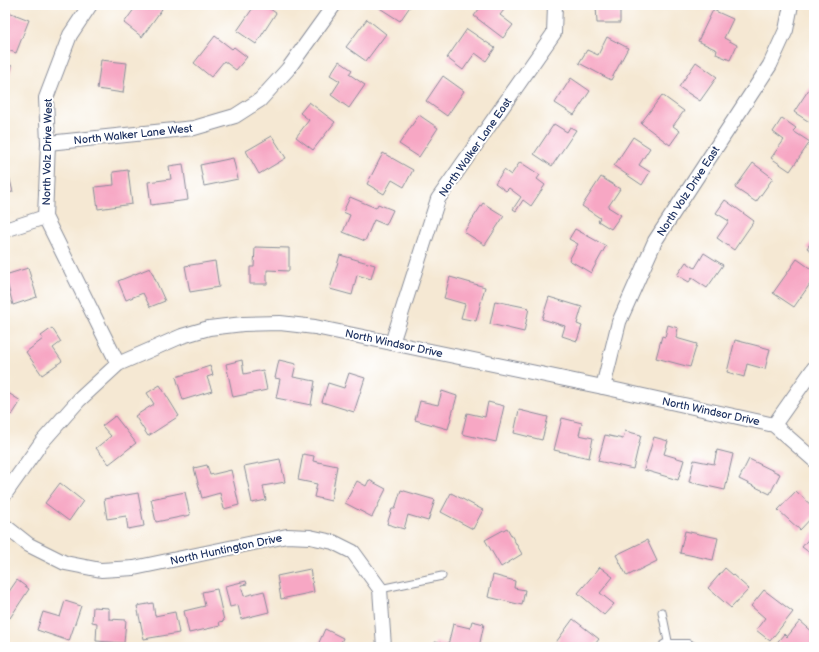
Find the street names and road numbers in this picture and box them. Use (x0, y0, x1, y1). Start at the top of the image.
street label: North Walker Lane East (436, 95, 515, 199)
street label: North Volz Drive West (40, 98, 55, 205)
street label: North Walker Lane West (73, 122, 194, 147)
street label: North Volz Drive East (654, 143, 723, 239)
street label: North Windsor Drive (344, 327, 444, 360)
street label: North Windsor Drive (661, 395, 761, 428)
street label: North Huntington Drive (169, 531, 284, 568)

